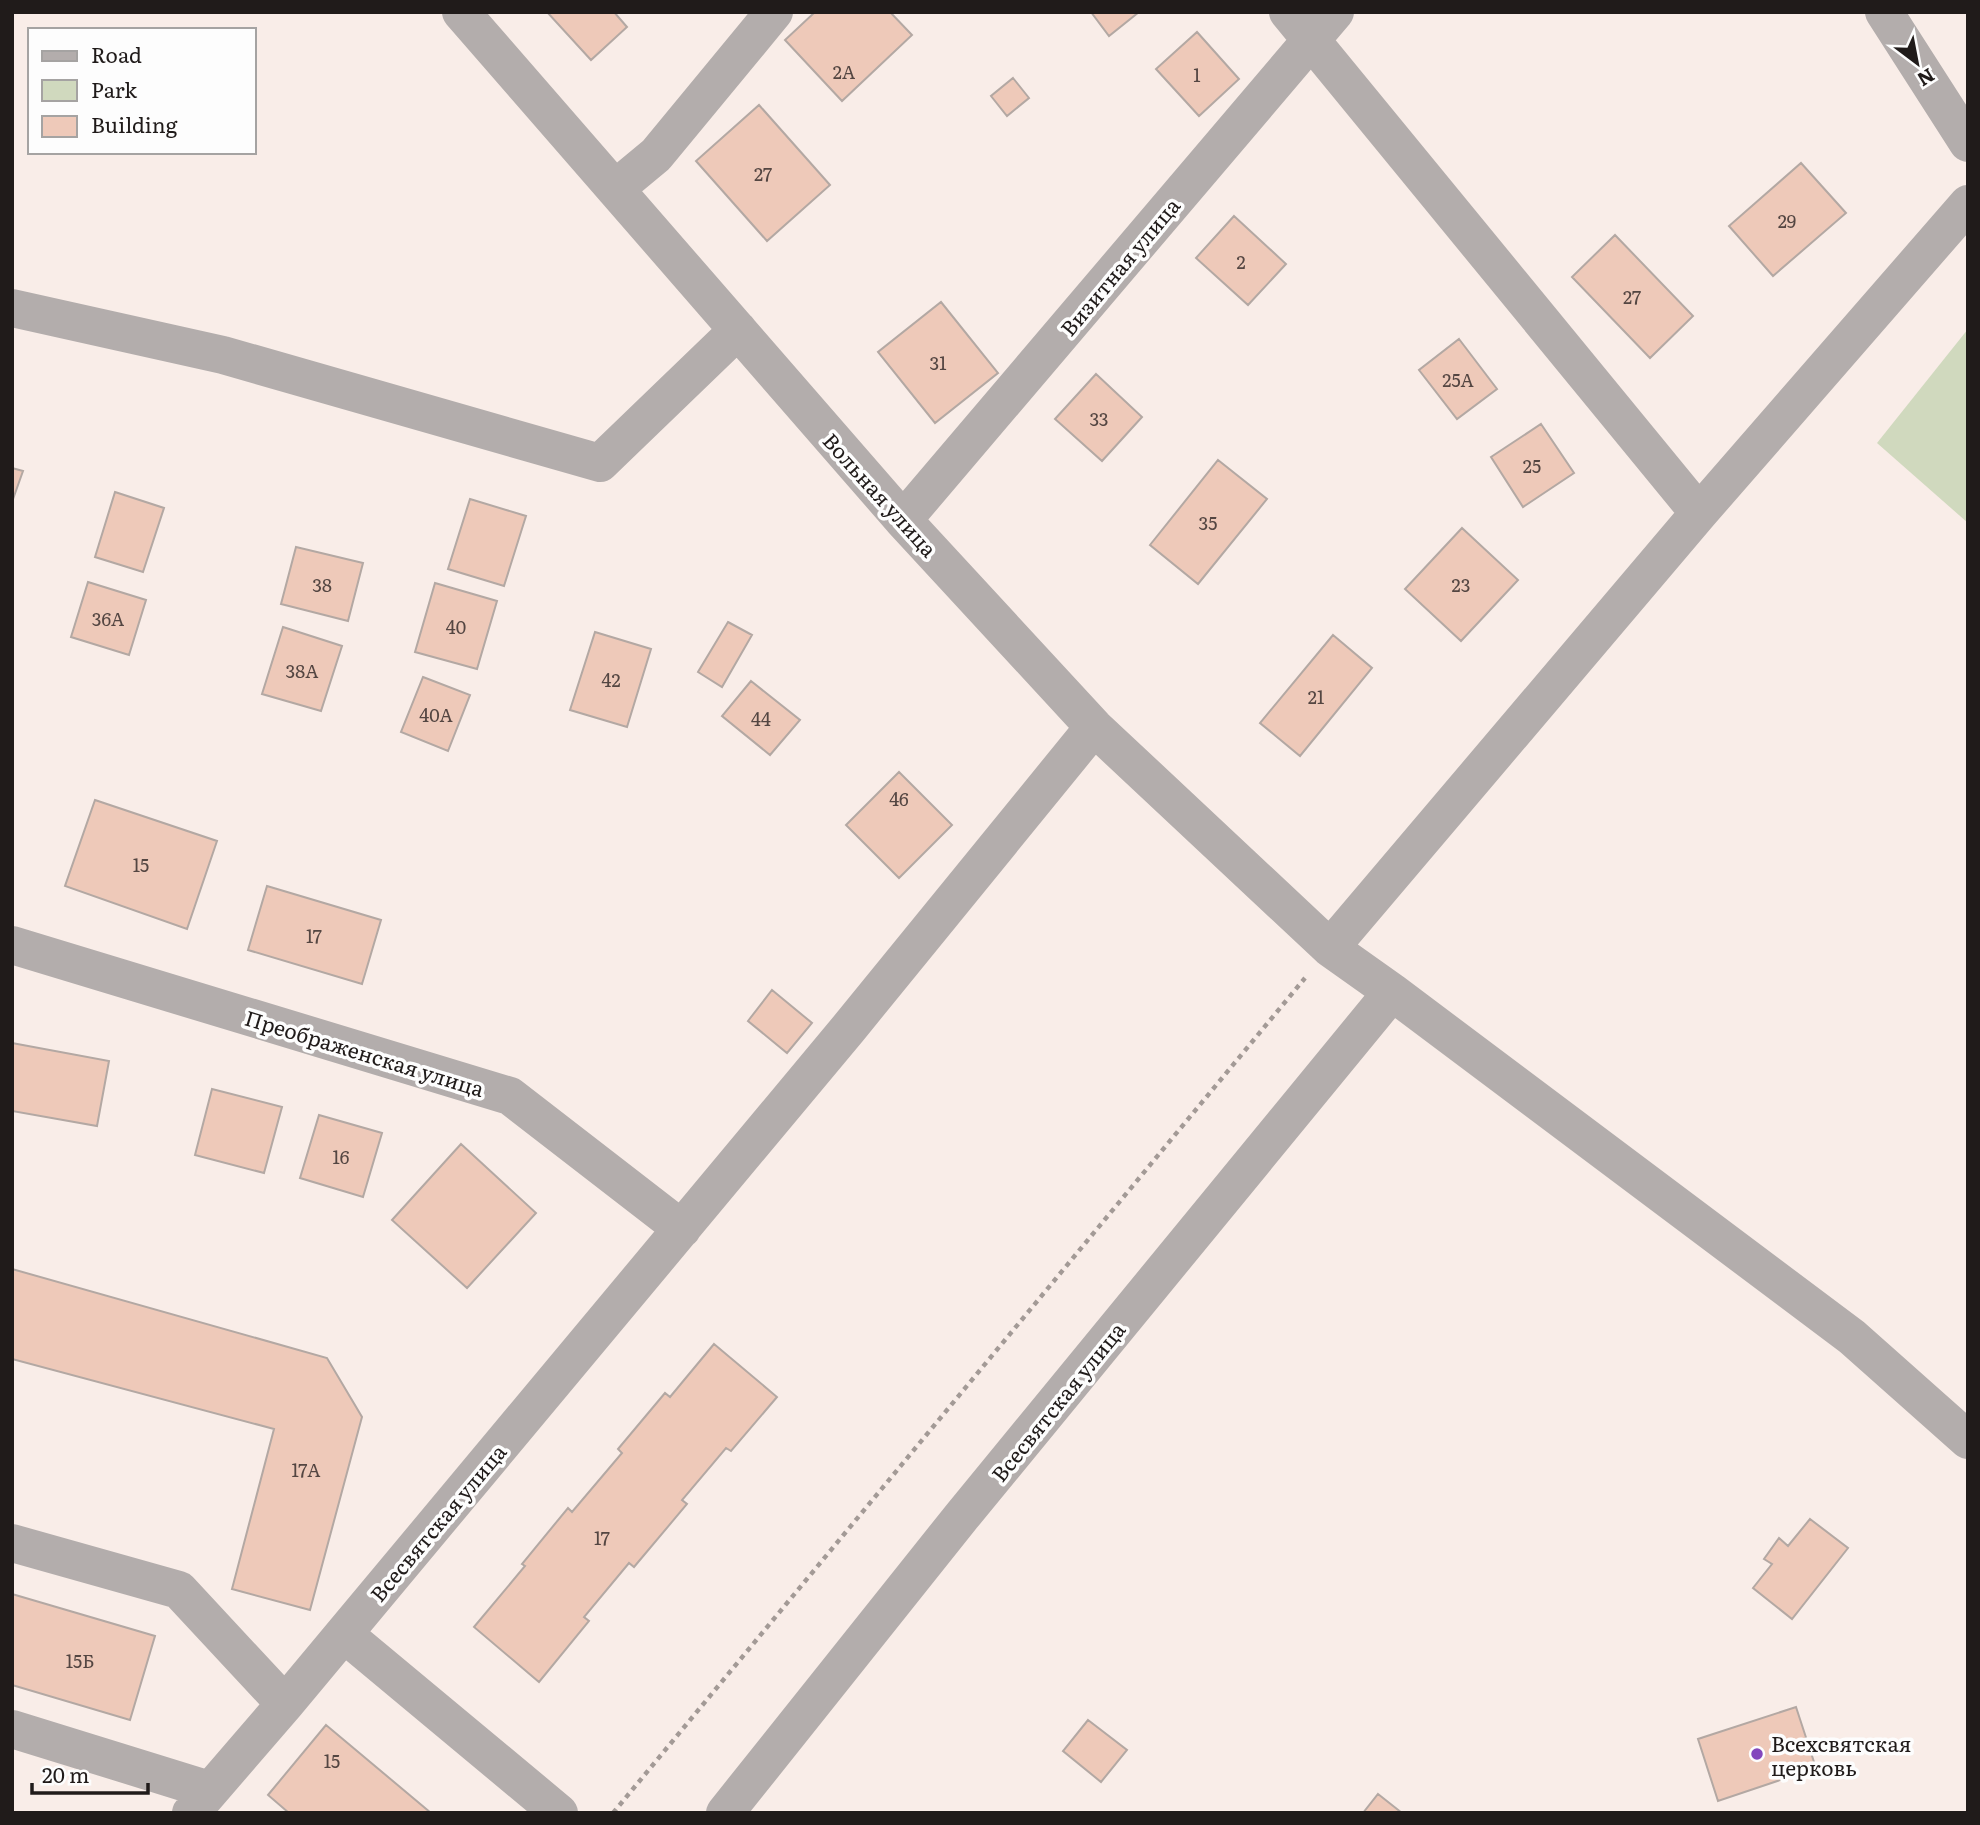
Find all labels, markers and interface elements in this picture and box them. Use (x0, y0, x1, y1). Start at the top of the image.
legend (28, 28, 256, 154)
north arrow (1882, 28, 1952, 98)
text: Road (91, 38, 142, 69)
house number: 2А (833, 58, 855, 85)
house number: 1 (1193, 61, 1201, 88)
text: N (1912, 62, 1941, 94)
text: Park (91, 73, 137, 104)
text: Building (91, 108, 178, 139)
house number: 27 (754, 160, 772, 187)
street label: Визитная улица (1052, 190, 1187, 342)
house number: 29 (1778, 207, 1796, 234)
house number: 2 (1236, 248, 1246, 275)
house number: 27 (1623, 283, 1641, 310)
house number: 31 (929, 349, 947, 376)
house number: 25А (1442, 366, 1474, 393)
house number: 33 (1090, 405, 1108, 432)
street label: Вольная улица (817, 425, 946, 563)
house number: 25 (1523, 452, 1541, 479)
house number: 35 (1199, 509, 1217, 536)
house number: 38 (312, 571, 332, 598)
house number: 23 (1452, 571, 1470, 598)
house number: 36А (92, 605, 124, 632)
house number: 40 (446, 613, 466, 640)
house number: 38А (286, 657, 318, 684)
house number: 42 (601, 666, 621, 693)
house number: 21 (1308, 683, 1324, 710)
house number: 40А (419, 701, 453, 728)
house number: 44 (751, 705, 771, 732)
house number: 46 (889, 785, 909, 812)
house number: 15 (133, 851, 149, 878)
house number: 17 (306, 922, 322, 949)
street label: Преображенская улица (242, 1001, 489, 1103)
house number: 16 (333, 1143, 350, 1170)
street label: Всесвятская улица (983, 1314, 1132, 1487)
street label: Всесвятская улица (362, 1436, 513, 1608)
house number: 17А (291, 1456, 321, 1483)
house number: 17 (594, 1524, 610, 1551)
house number: 15Б (66, 1647, 94, 1674)
place label: Всехсвятская церковь (1771, 1727, 1911, 1782)
marker: Всехсвятская церковь (1749, 1746, 1765, 1762)
house number: 15 (324, 1747, 340, 1774)
scale bar (32, 1752, 147, 1796)
text: 20 m (42, 1758, 89, 1789)

